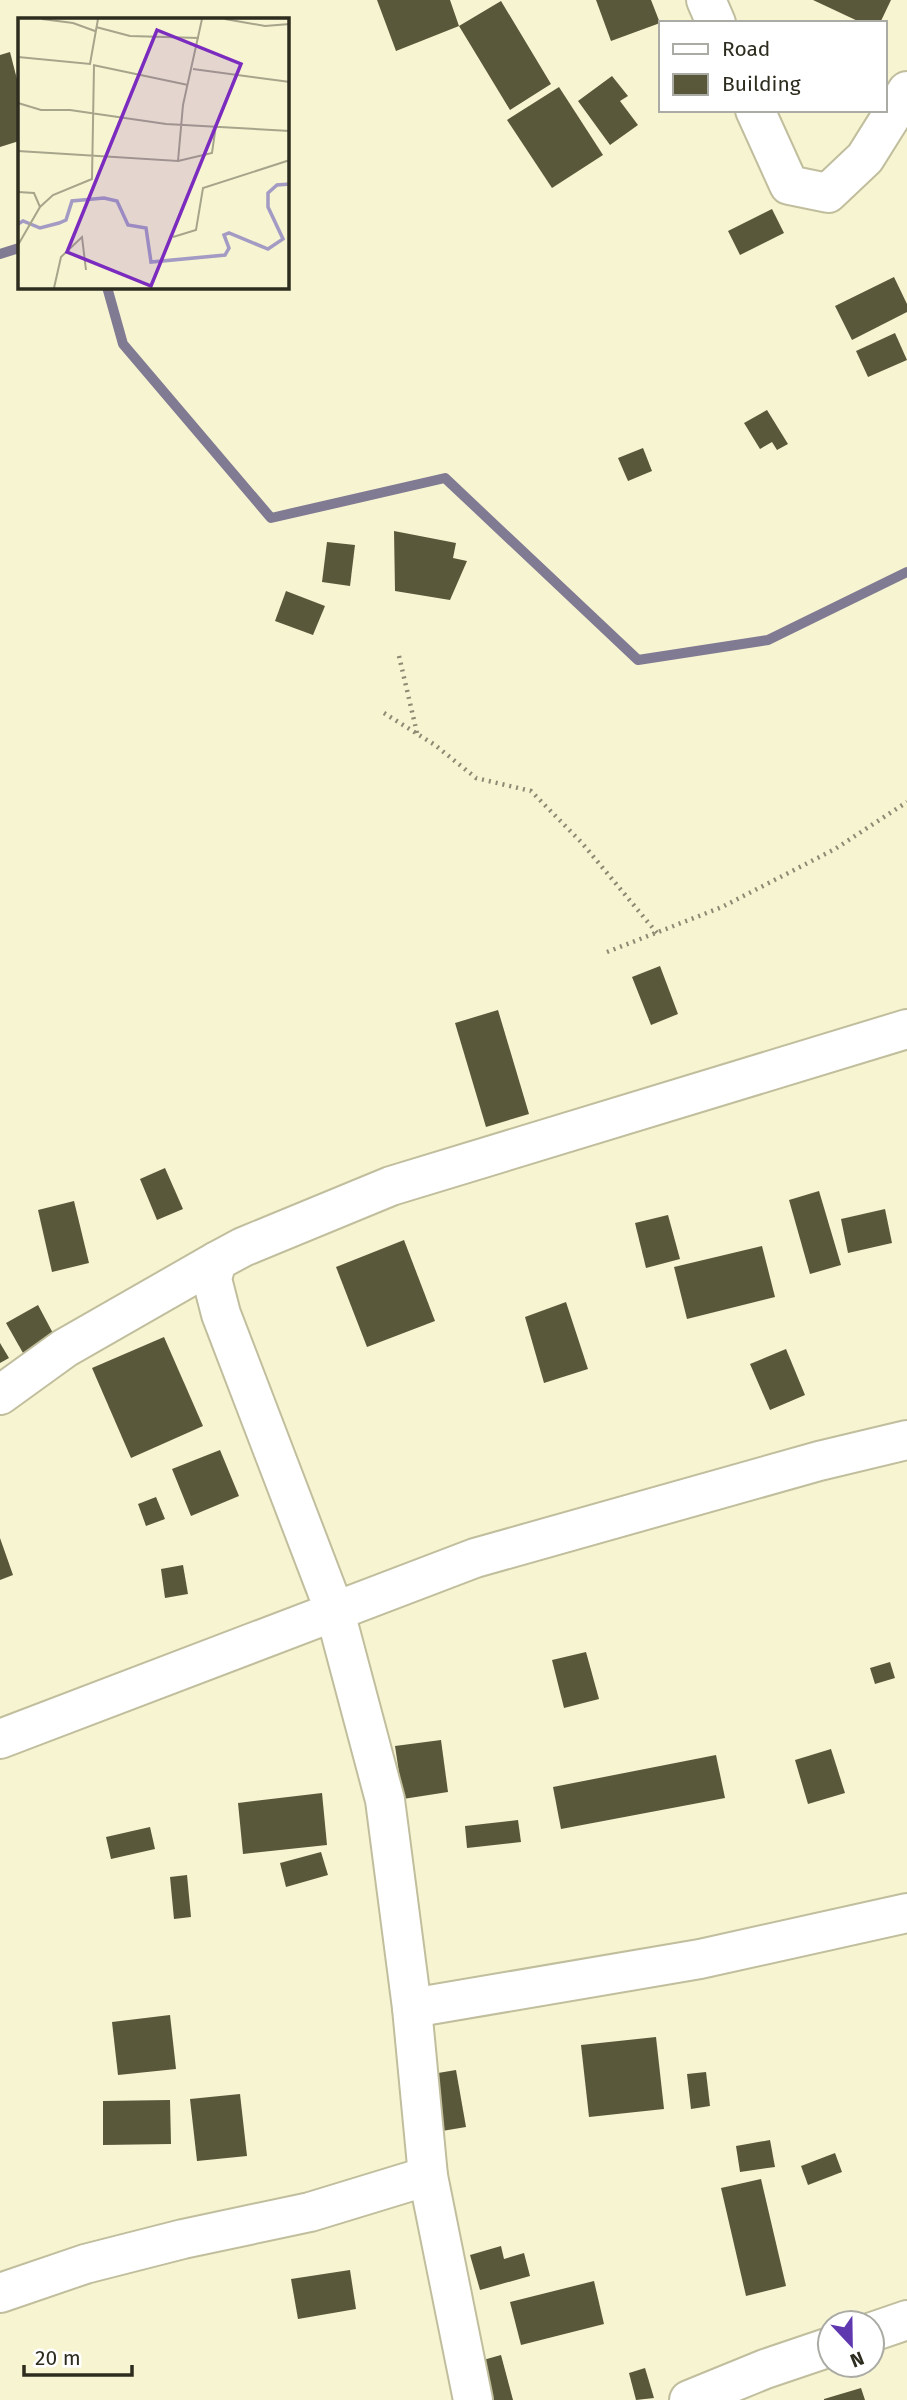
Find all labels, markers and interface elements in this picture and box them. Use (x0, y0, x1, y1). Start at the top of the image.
inset map (18, 18, 289, 289)
legend (659, 21, 886, 112)
text: Road (722, 36, 770, 62)
text: Building (722, 71, 801, 97)
north arrow (816, 2309, 886, 2379)
scale bar (24, 2334, 133, 2378)
text: 20 m (35, 2345, 81, 2371)
text: N (847, 2346, 867, 2372)

